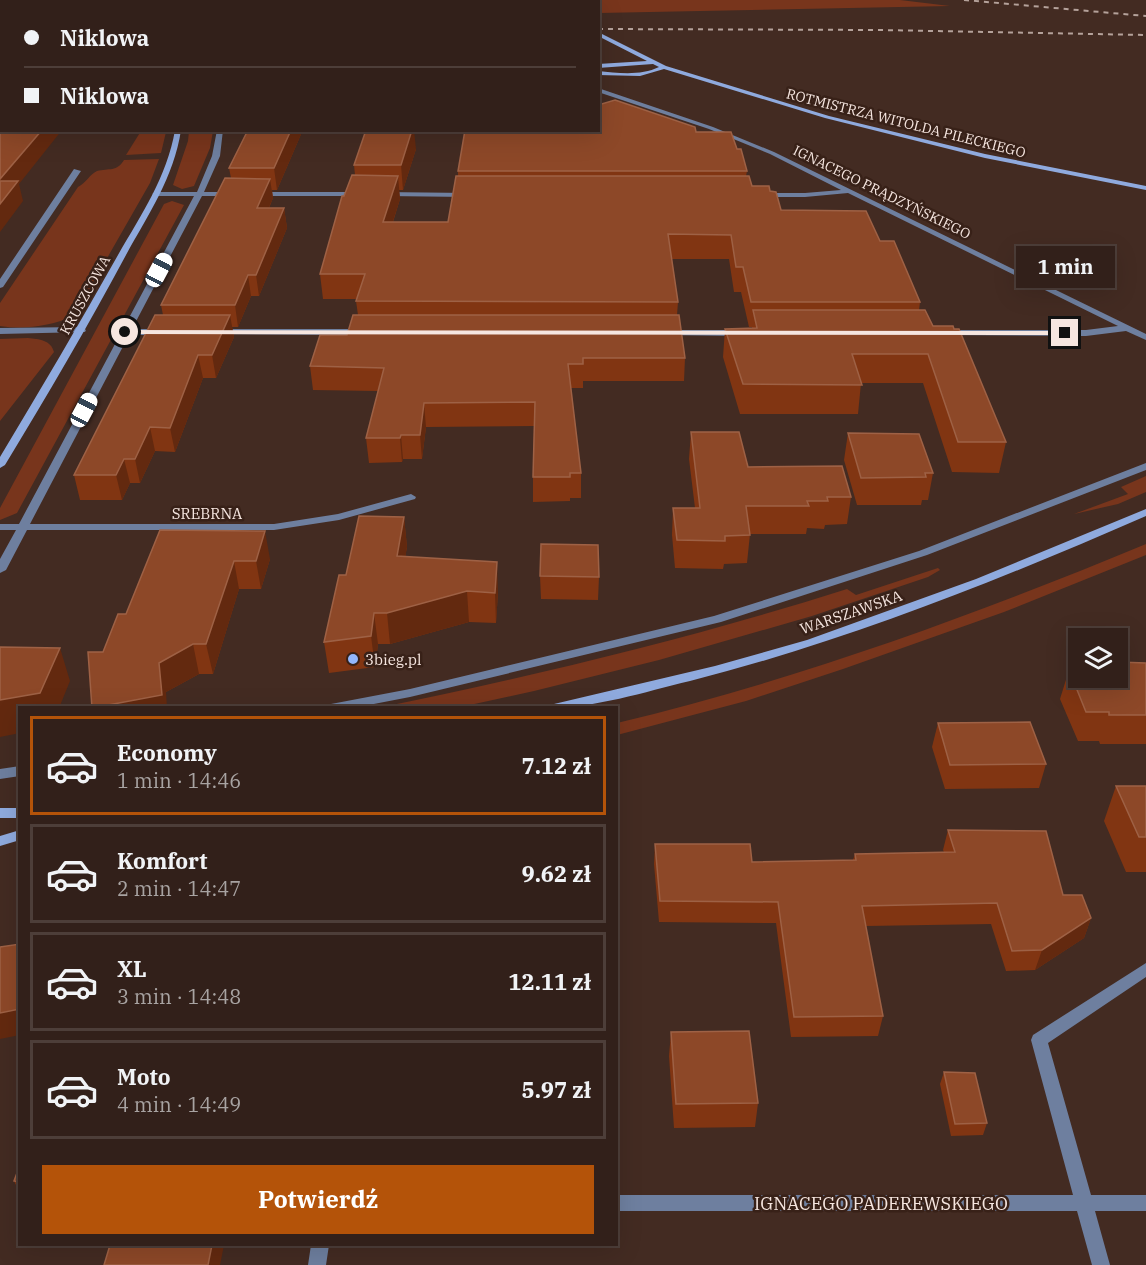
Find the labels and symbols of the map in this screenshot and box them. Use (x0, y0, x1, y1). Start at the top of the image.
street label: ROTMISTRZA WITOLDA PILECKIEGO (785, 85, 1027, 161)
street label: IGNACEGO PRĄDZYŃSKIEGO (790, 140, 974, 243)
callout: 1 min (1016, 246, 1114, 288)
car (143, 250, 175, 290)
street label: KRUSZCOWA (56, 252, 114, 338)
route start (111, 318, 138, 345)
route end (1051, 319, 1078, 346)
car (68, 390, 100, 430)
street label: SREBRNA (172, 504, 243, 523)
street label: WARSZAWSKA (797, 585, 905, 638)
place label: 3bieg.pl (365, 650, 422, 669)
marker: 3bieg.pl (346, 652, 360, 666)
street label: IGNACEGO PADEREWSKIEGO (754, 1192, 1008, 1215)

